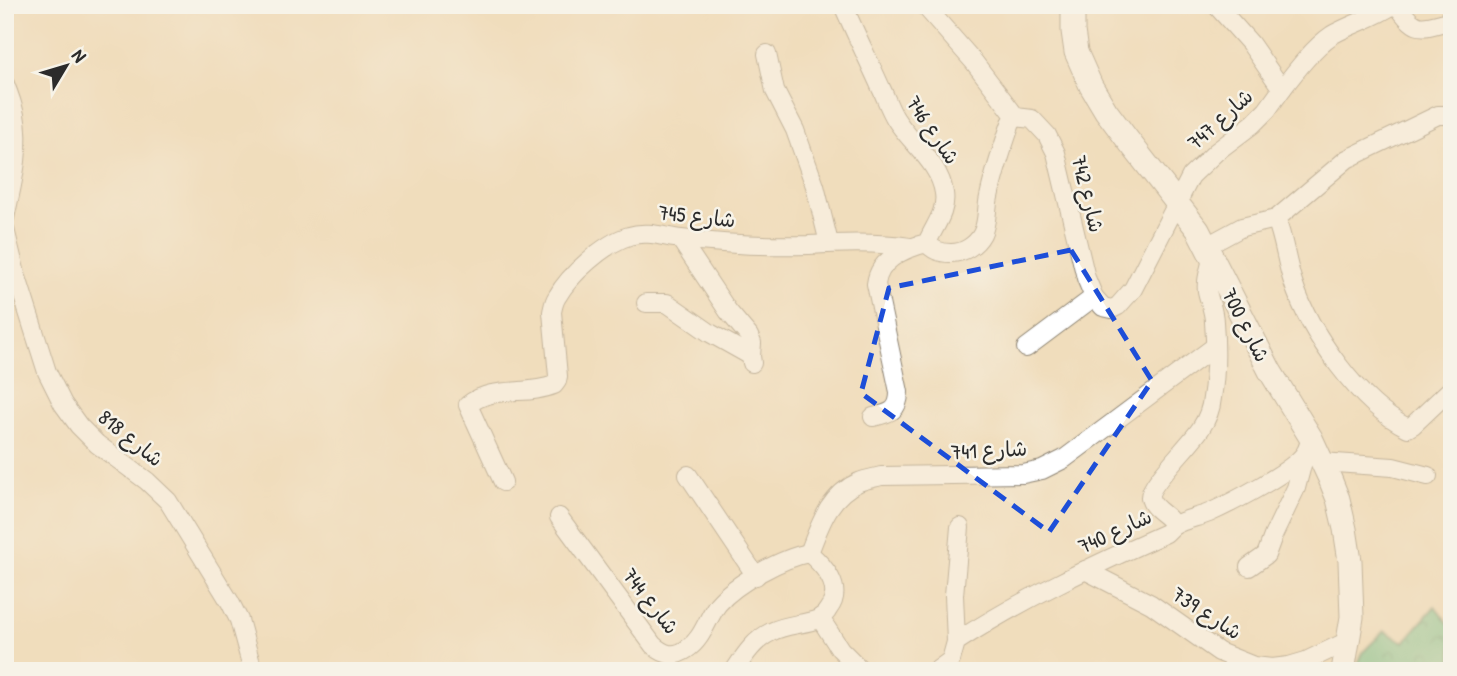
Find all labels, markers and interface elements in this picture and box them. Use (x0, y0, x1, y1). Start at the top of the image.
north arrow (32, 32, 102, 102)
text: N (66, 44, 93, 68)
street label: شارع 747 (1181, 82, 1260, 157)
street label: شارع 746 (899, 90, 967, 171)
street label: شارع 742 (1063, 152, 1112, 236)
street label: شارع 745 (657, 198, 737, 235)
street label: شارع 700 (1214, 283, 1277, 367)
street label: شارع 818 (92, 403, 170, 474)
street label: شارع 741 (950, 434, 1028, 467)
street label: شارع 740 (1074, 501, 1157, 562)
street label: شارع 744 (615, 562, 686, 641)
street label: شارع 739 (1166, 580, 1248, 647)

